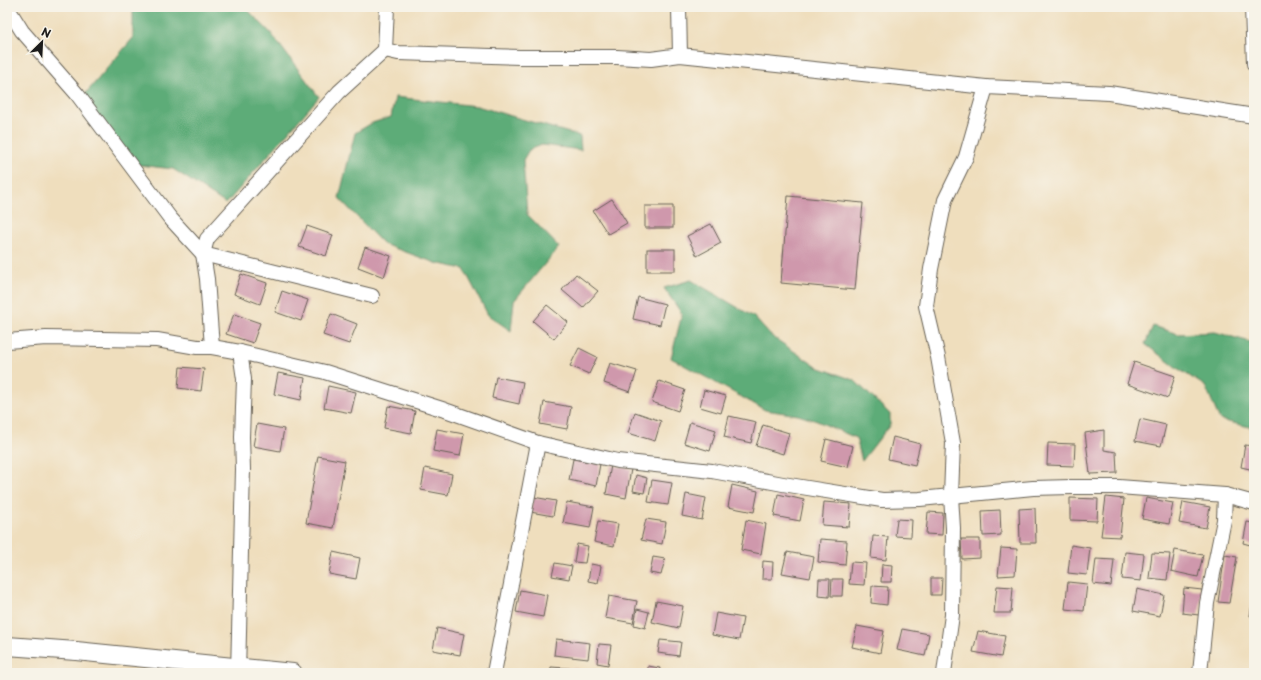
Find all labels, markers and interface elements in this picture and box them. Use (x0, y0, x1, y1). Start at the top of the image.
north arrow (22, 22, 62, 62)
text: N (39, 23, 54, 42)

